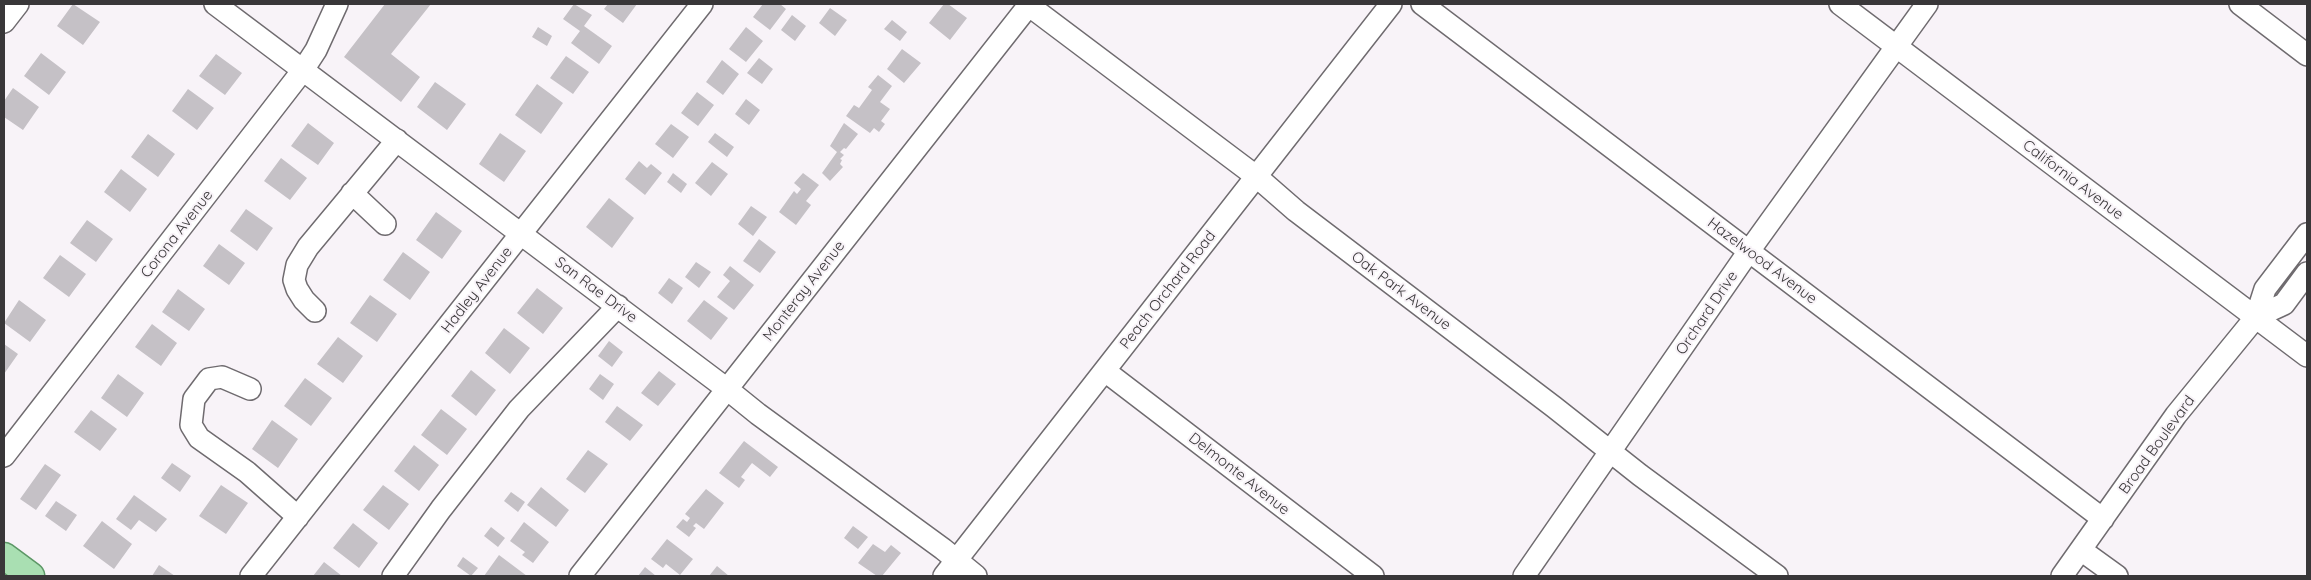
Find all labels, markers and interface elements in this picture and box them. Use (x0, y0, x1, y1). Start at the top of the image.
street label: California Avenue (2019, 136, 2127, 224)
street label: Corona Avenue (137, 186, 217, 282)
street label: Hazelwood Avenue (1704, 214, 1820, 308)
street label: Peach Orchard Road (1116, 227, 1220, 353)
street label: Monteray Avenue (759, 237, 849, 345)
street label: Hadley Avenue (438, 243, 516, 337)
street label: Oak Park Avenue (1348, 248, 1454, 334)
street label: San Rae Drive (551, 253, 641, 327)
street label: Orchard Drive (1672, 268, 1742, 358)
street label: Broad Boulevard (2115, 392, 2199, 498)
street label: Delmonte Avenue (1185, 429, 1293, 519)

